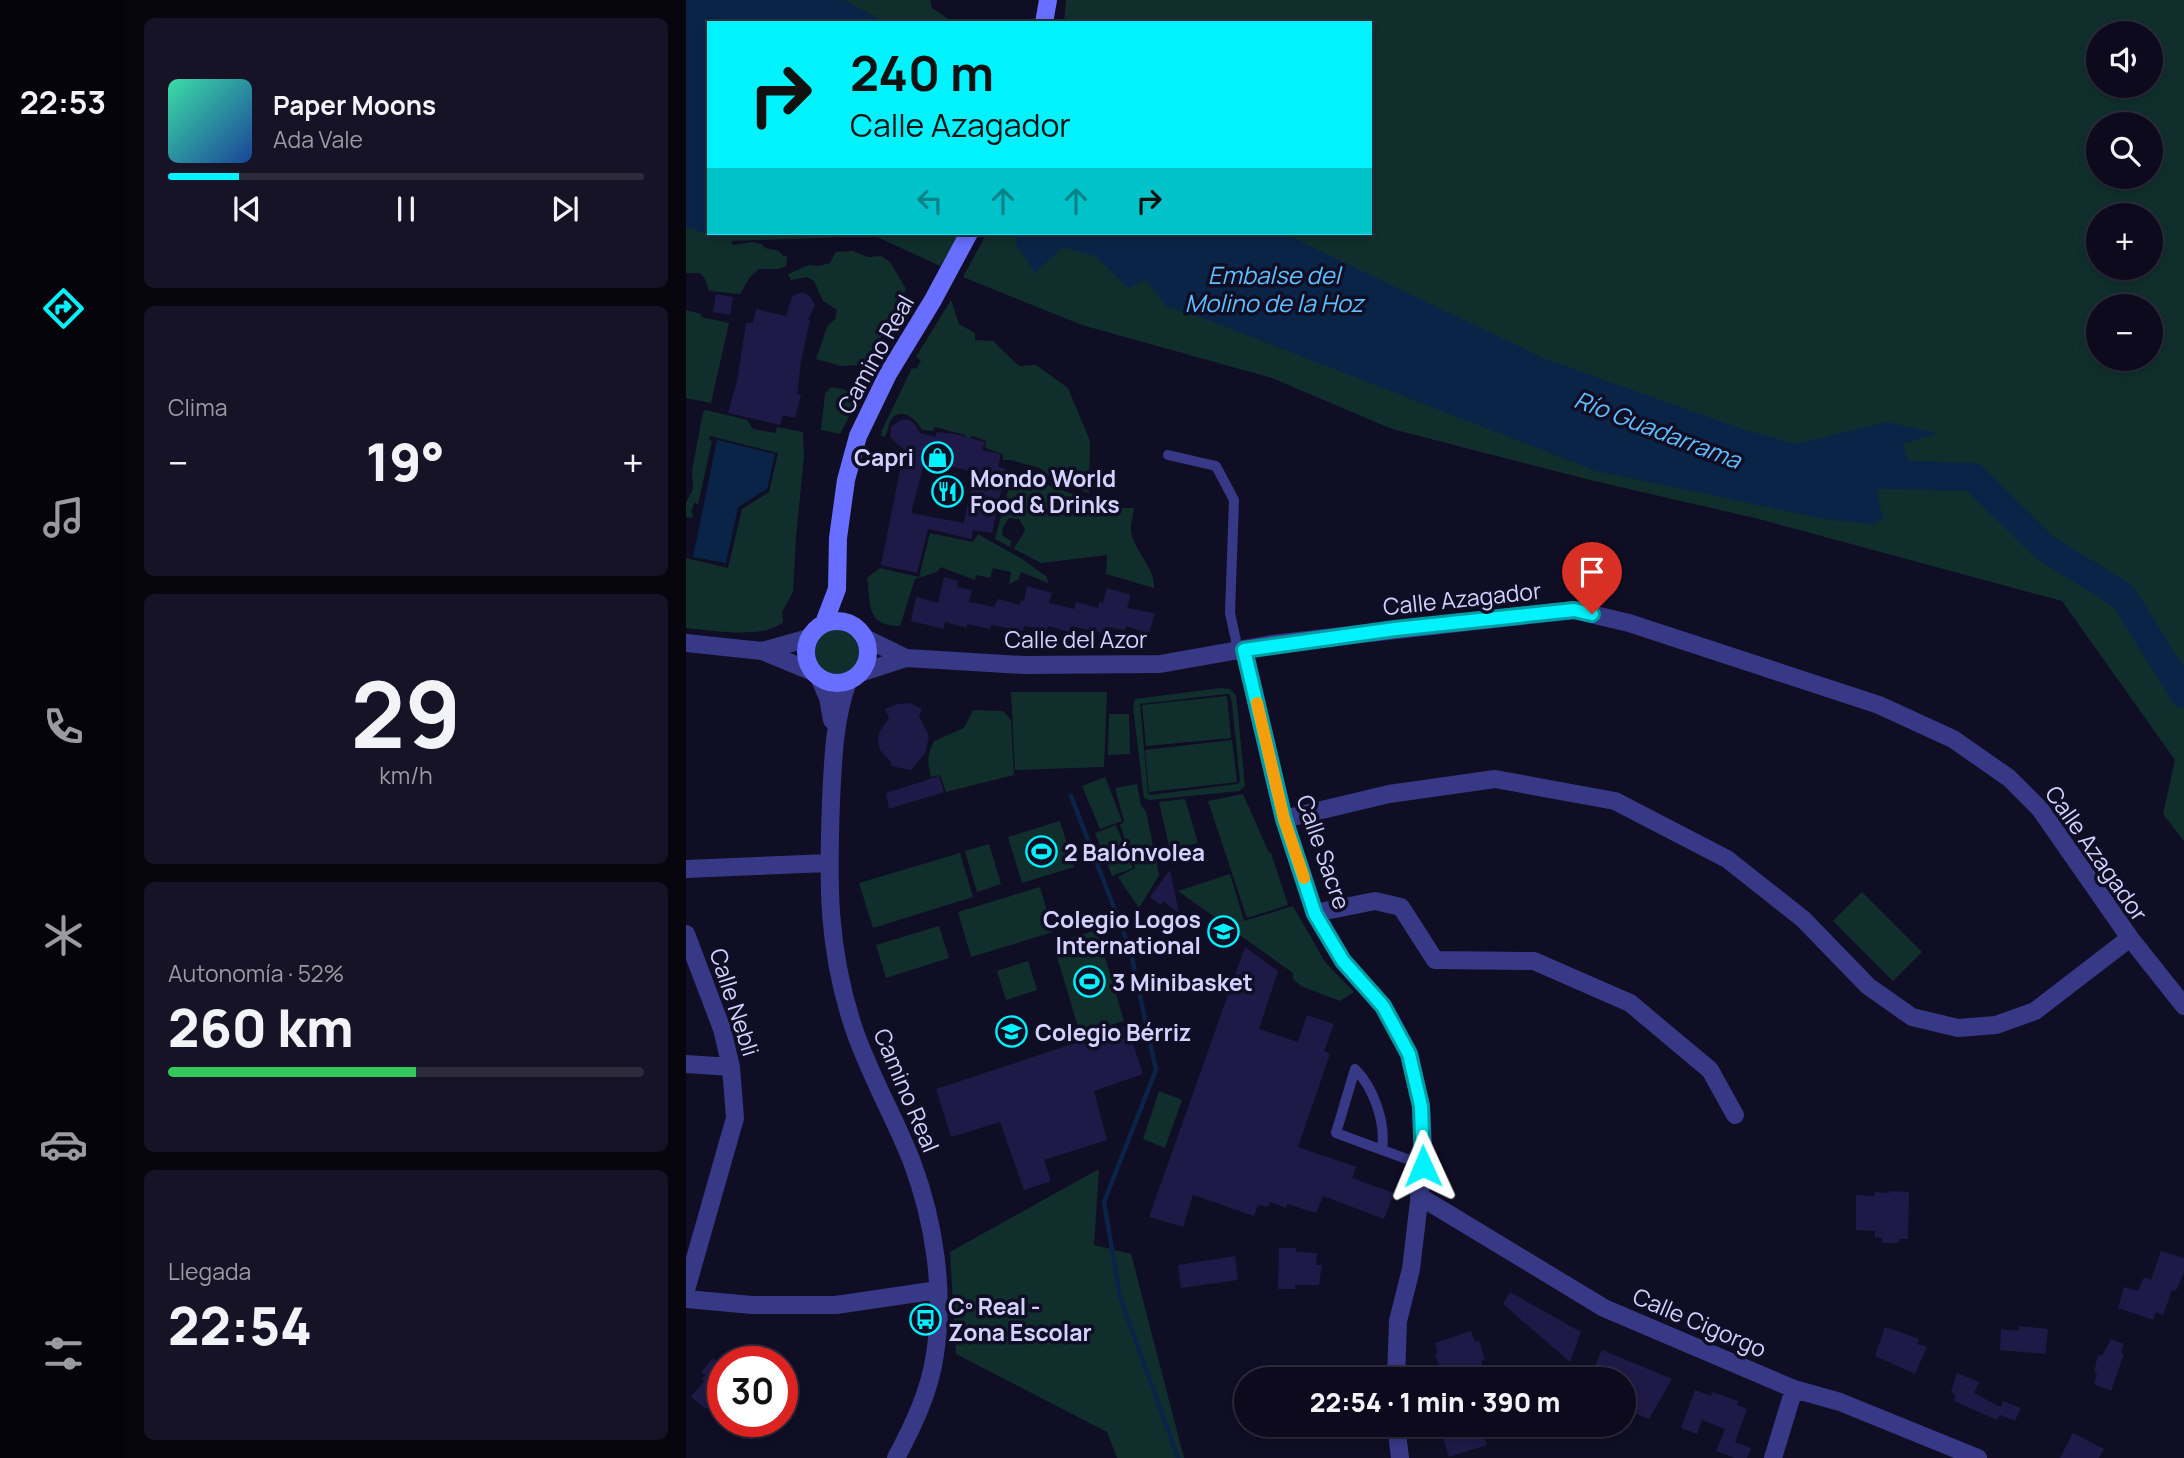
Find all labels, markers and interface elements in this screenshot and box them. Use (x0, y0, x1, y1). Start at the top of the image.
map controls (2086, 21, 2163, 371)
button: sound (2086, 21, 2163, 98)
text: 240 m (850, 39, 994, 106)
icon: right (735, 49, 826, 140)
text: 22:53 (20, 80, 106, 124)
text: Paper Moons (273, 87, 436, 123)
text: Calle Azagador (850, 103, 1071, 147)
button: search (2086, 112, 2163, 189)
text: Ada Vale (273, 123, 363, 155)
icon: left (911, 182, 949, 220)
icon: ahead (984, 182, 1022, 220)
icon: ahead (1057, 182, 1095, 220)
icon: right (1130, 182, 1168, 220)
icon: previous (228, 190, 266, 228)
icon: pause (387, 190, 425, 228)
icon: next (546, 190, 584, 228)
button: + (2086, 203, 2163, 280)
water label: Embalse del Molino de la Hoz (1185, 258, 1365, 319)
icon: directions (39, 284, 88, 333)
street label: Camino Real (829, 289, 921, 419)
button: − (2086, 294, 2163, 371)
water label: Río Guadarrama (1570, 382, 1747, 476)
text: Clima (168, 391, 227, 423)
text: 19° (366, 426, 445, 497)
text: − (168, 436, 189, 488)
text: + (622, 436, 644, 488)
shop icon: Capri (920, 440, 954, 474)
place label: Capri (854, 441, 914, 473)
place label: Mondo World Food & Drinks (970, 462, 1120, 520)
restaurant icon: Mondo World Food & Drinks (930, 474, 964, 508)
icon: music (39, 493, 88, 542)
pin (1562, 542, 1622, 614)
icon: arrive (1573, 553, 1611, 591)
street label: Calle Azagador (1381, 574, 1543, 622)
street label: Calle del Azor (1005, 623, 1147, 655)
text: 29 (351, 651, 461, 775)
icon: phone (39, 702, 88, 751)
text: km/h (379, 759, 433, 791)
street label: Calle Azagador (2038, 779, 2156, 927)
street label: Calle Sacre (1289, 790, 1359, 914)
sports icon: 2 Balónvolea (1024, 835, 1058, 869)
place label: 2 Balónvolea (1064, 836, 1205, 868)
place label: Colegio Logos International (1043, 903, 1201, 961)
icon: climate (39, 911, 88, 960)
school or university icon: Colegio Logos International (1207, 915, 1241, 949)
street label: Calle Nebli (703, 944, 767, 1060)
text: Autonomía · 52% (168, 957, 344, 989)
sports icon: 3 Minibasket (1072, 965, 1106, 999)
place label: 3 Minibasket (1112, 966, 1253, 998)
text: 260 km (168, 992, 354, 1063)
school or university icon: Colegio Bérriz (995, 1015, 1029, 1049)
place label: Colegio Bérriz (1035, 1016, 1191, 1048)
street label: Camino Real (867, 1023, 947, 1157)
icon: car (39, 1120, 88, 1169)
position arrow (1386, 1129, 1460, 1203)
text: Llegada (168, 1255, 251, 1287)
street label: Calle Cigorgo (1628, 1280, 1772, 1364)
text: 22:54 (168, 1290, 312, 1361)
place label: Cº Real - Zona Escolar (948, 1290, 1092, 1348)
bus stop icon: Cº Real - Zona Escolar (908, 1302, 942, 1336)
icon: filters (39, 1329, 88, 1378)
speed limit sign: 30 (707, 1346, 798, 1437)
text: 22:54 · 1 min · 390 m (1310, 1384, 1560, 1420)

